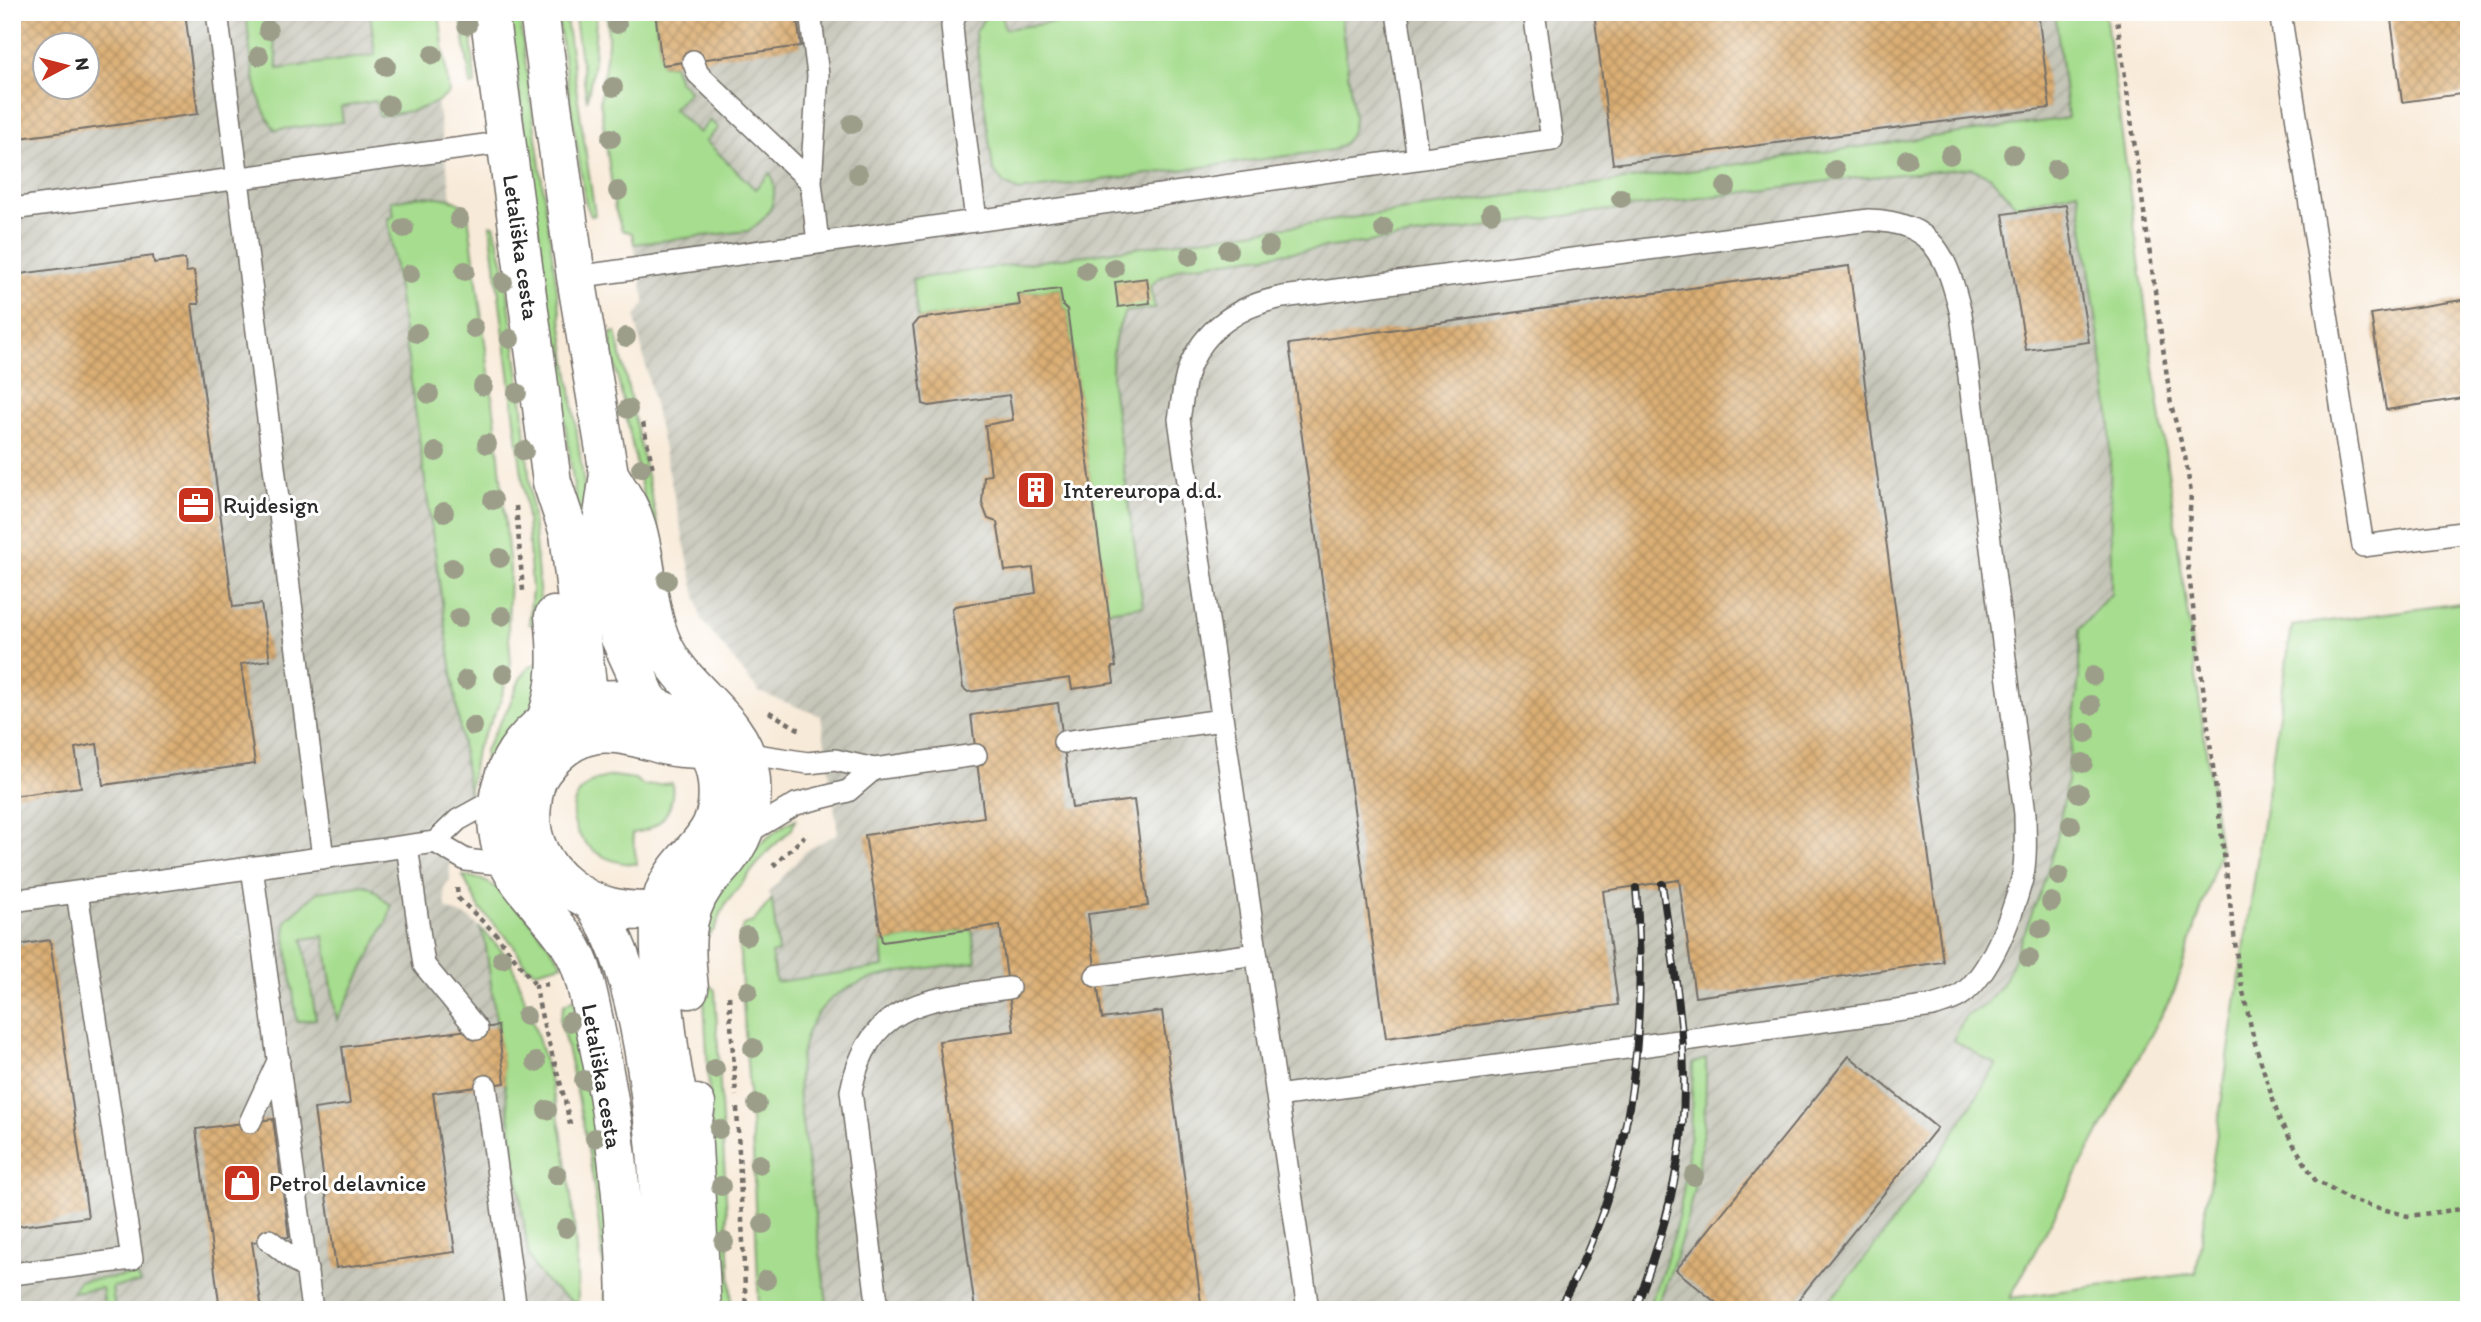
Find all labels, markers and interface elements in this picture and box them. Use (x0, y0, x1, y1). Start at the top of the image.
north arrow (32, 32, 102, 102)
text: N (70, 56, 95, 72)
street label: Letališka cesta (497, 172, 545, 322)
building icon: Intereuropa d.d. (1015, 469, 1057, 511)
place label: Intereuropa d.d. (1063, 476, 1222, 504)
office icon: Rujdesign (175, 484, 217, 526)
place label: Rujdesign (223, 491, 319, 519)
street label: Letališka cesta (575, 1001, 629, 1151)
shop icon: Petrol delavnice (221, 1162, 263, 1204)
place label: Petrol delavnice (269, 1169, 426, 1197)

